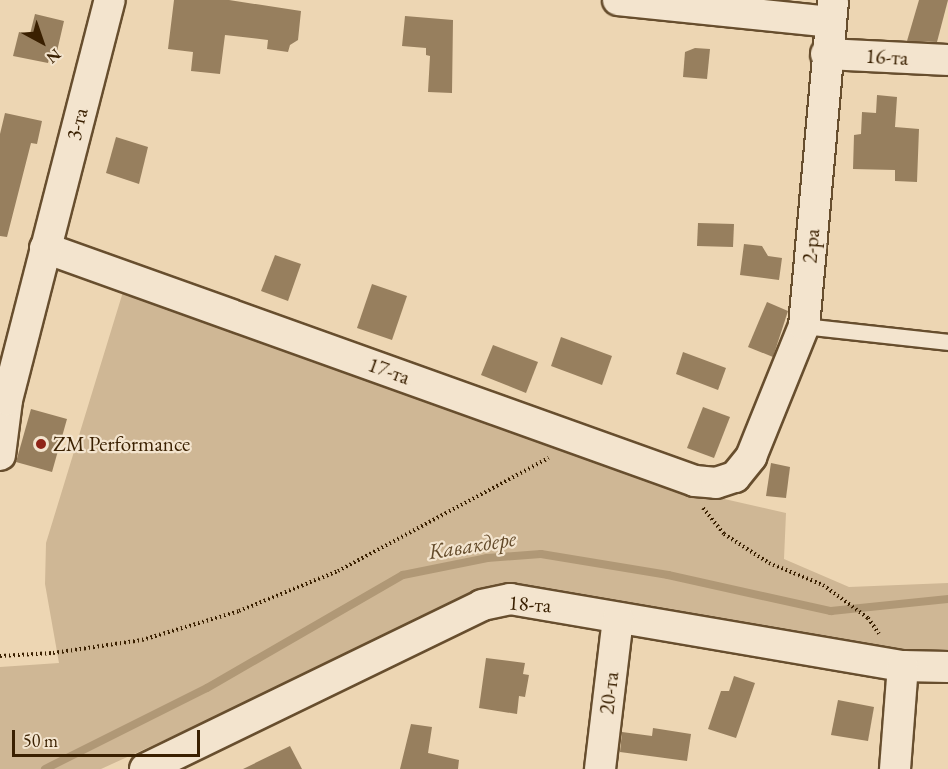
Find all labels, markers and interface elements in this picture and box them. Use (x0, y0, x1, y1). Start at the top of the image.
north arrow (12, 12, 72, 72)
street label: 16-та (865, 43, 909, 71)
text: N (42, 44, 66, 68)
street label: 3-та (61, 105, 93, 143)
street label: 2-ра (797, 228, 825, 264)
street label: 17-та (365, 352, 413, 390)
place label: ZM Performance (53, 431, 190, 457)
marker: ZM Performance (34, 437, 48, 451)
water label: Кавакдере (426, 525, 518, 565)
street label: 18-та (508, 590, 552, 618)
street label: 20-та (594, 670, 624, 716)
scale bar (15, 718, 202, 756)
text: 50 m (23, 729, 58, 752)

